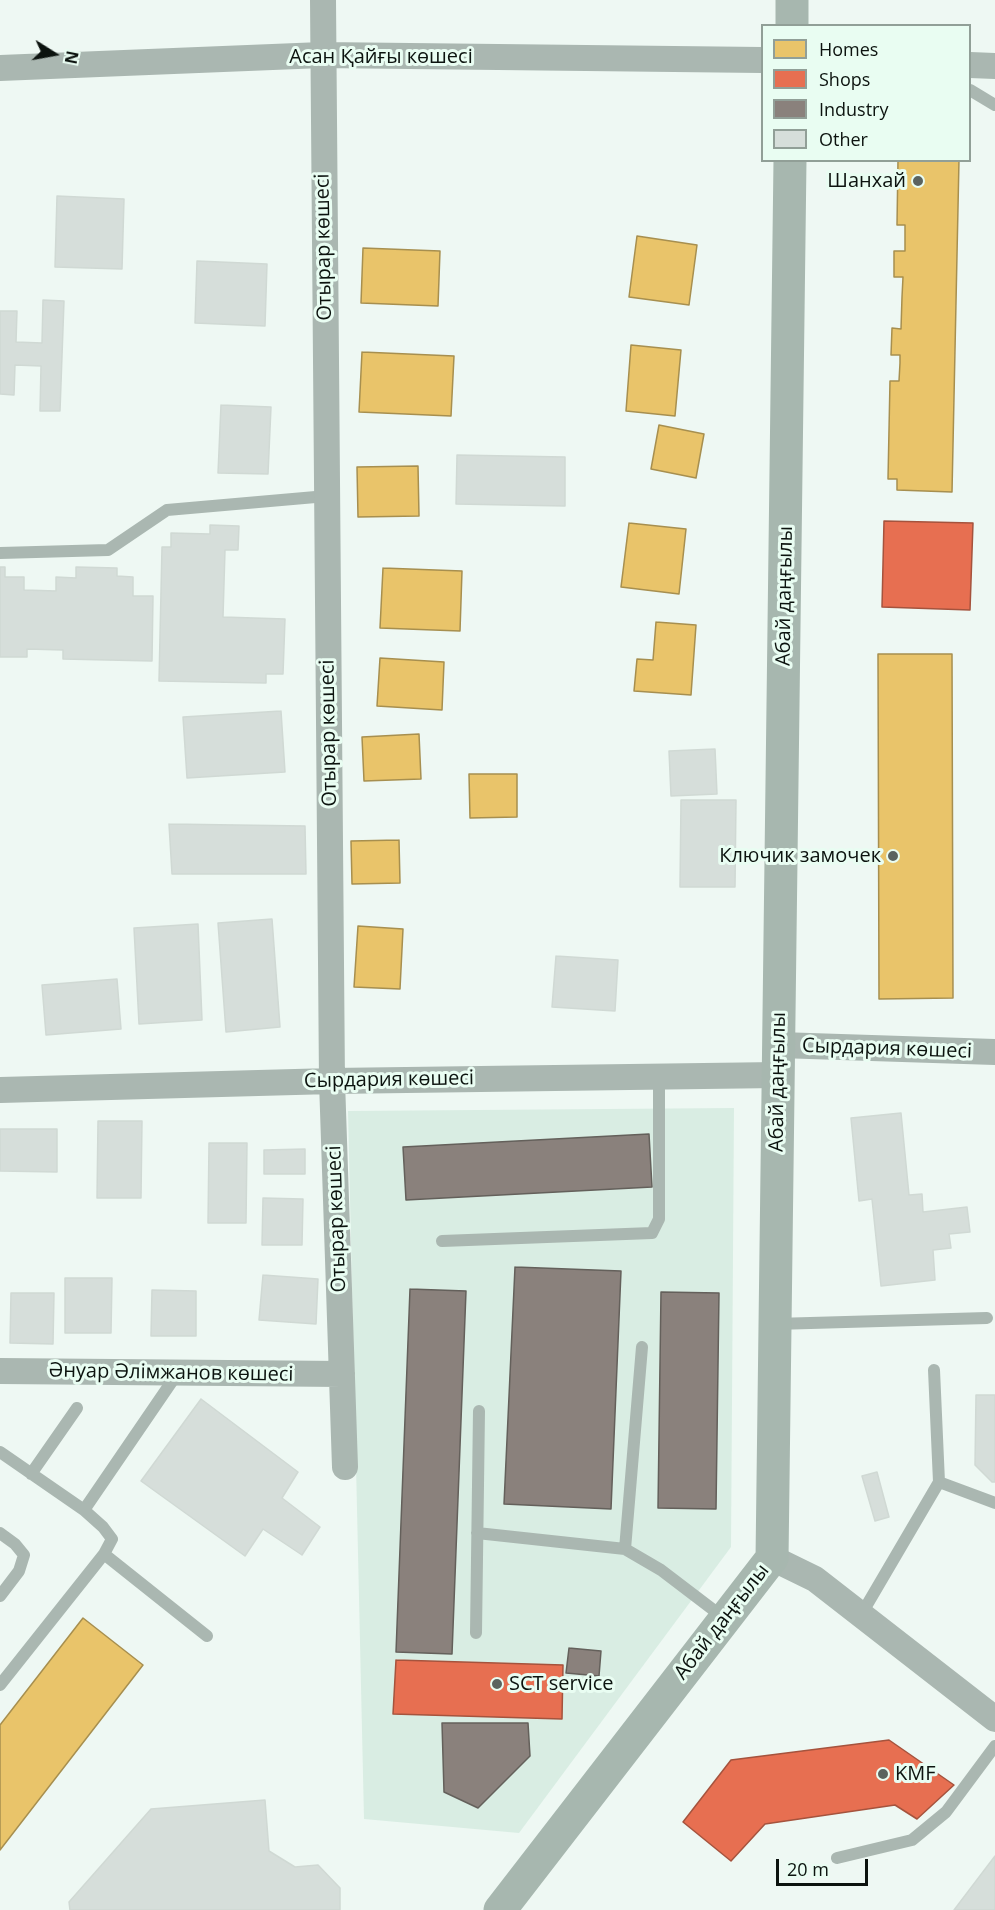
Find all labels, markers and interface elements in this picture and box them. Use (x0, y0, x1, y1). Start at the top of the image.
north arrow (24, 24, 84, 84)
legend (761, 24, 971, 162)
text: Homes (819, 37, 878, 61)
street label: Асан Қайғы көшесі (289, 45, 473, 69)
text: N (60, 49, 84, 66)
text: Shops (819, 67, 870, 91)
text: Industry (819, 97, 889, 121)
text: Other (819, 127, 868, 151)
place label: Шанхай (827, 169, 906, 193)
street label: Отырар көшесі (311, 173, 337, 321)
marker: Шанхай (911, 174, 925, 188)
street label: Абай даңғылы (772, 526, 798, 666)
street label: Отырар көшесі (316, 659, 342, 807)
place label: Ключик замочек (719, 844, 881, 868)
marker: Ключик замочек (886, 849, 900, 863)
street label: Абай даңғылы (765, 1012, 791, 1152)
street label: Сырдария көшесі (802, 1034, 972, 1064)
street label: Сырдария көшесі (304, 1067, 474, 1093)
street label: Отырар көшесі (322, 1145, 352, 1293)
street label: Әнуар Әлімжанов көшесі (48, 1359, 294, 1387)
street label: Абай даңғылы (669, 1559, 775, 1685)
place label: SCT service (509, 1672, 614, 1696)
marker: SCT service (490, 1677, 504, 1691)
place label: KMF (895, 1762, 936, 1786)
marker: KMF (876, 1767, 890, 1781)
scale bar (779, 1847, 870, 1885)
text: 20 m (787, 1857, 829, 1881)

